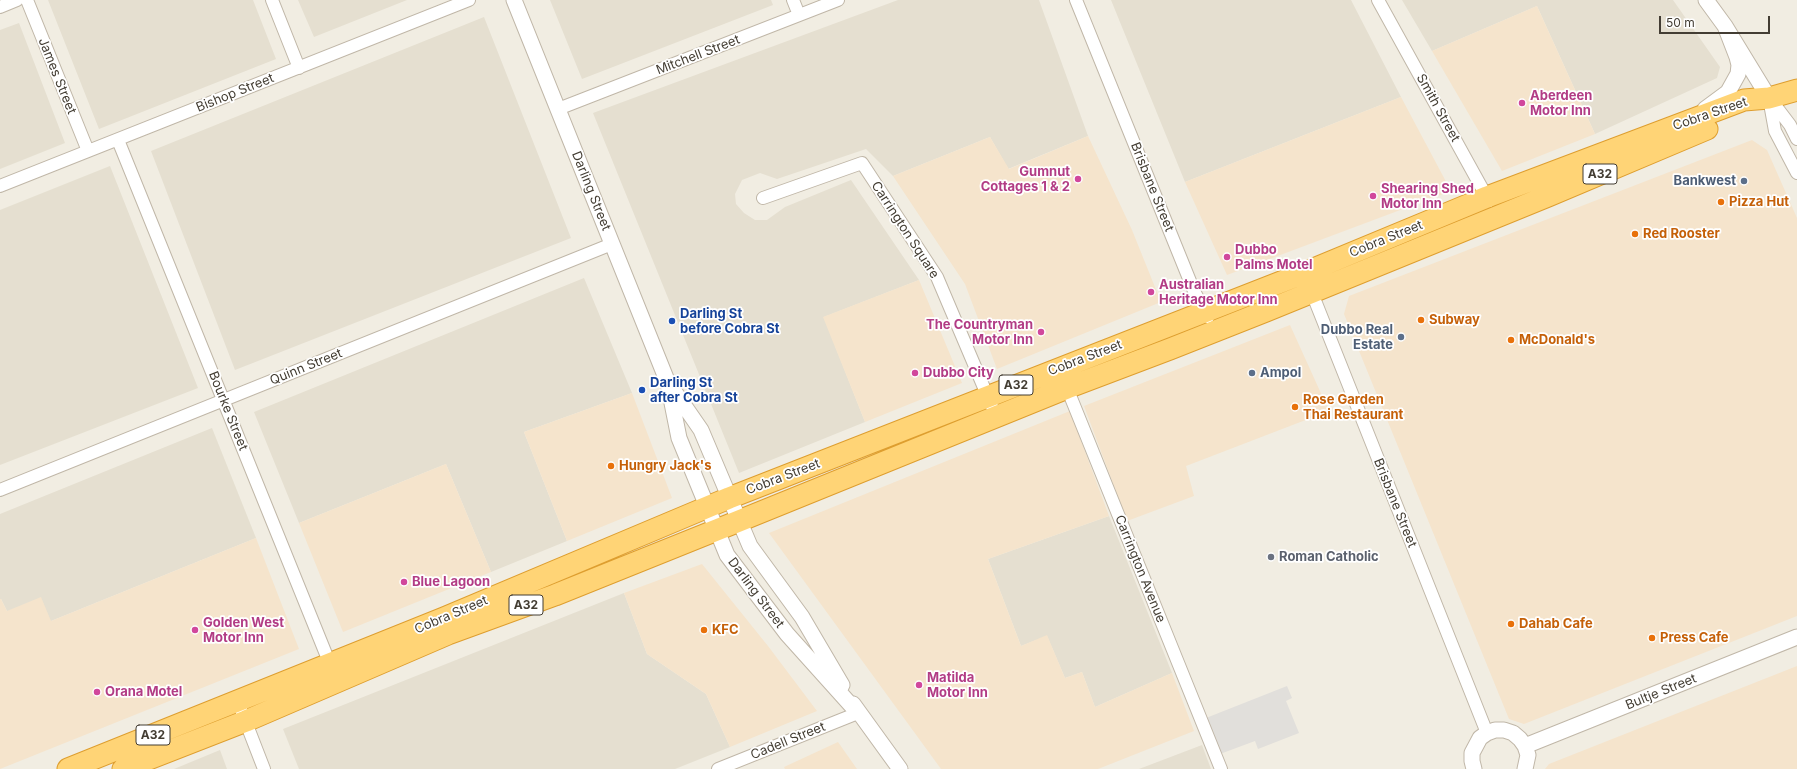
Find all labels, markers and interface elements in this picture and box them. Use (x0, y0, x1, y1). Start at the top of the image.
scale bar (1661, 8, 1772, 34)
text: 50 m (1666, 15, 1695, 30)
street label: Mitchell Street (654, 32, 742, 78)
street label: James Street (35, 36, 79, 116)
street label: Bishop Street (194, 70, 276, 116)
street label: Smith Street (1413, 71, 1463, 145)
place label: Aberdeen Motor Inn (1530, 88, 1592, 119)
street label: Cobra Street (1671, 94, 1749, 134)
marker: Aberdeen Motor Inn (1517, 98, 1527, 108)
street label: Brisbane Street (1127, 140, 1177, 234)
street label: Darling Street (568, 149, 614, 233)
place label: Gumnut Cottages 1 & 2 (981, 164, 1070, 195)
road number: A32 (1583, 164, 1617, 184)
place label: Bankwest (1674, 173, 1736, 189)
marker: Gumnut Cottages 1 & 2 (1073, 174, 1083, 184)
marker: Bankwest (1739, 176, 1749, 186)
street label: Carrington Square (868, 179, 942, 281)
place label: Shearing Shed Motor Inn (1381, 181, 1474, 212)
marker: Shearing Shed Motor Inn (1368, 191, 1378, 201)
place label: Pizza Hut (1729, 194, 1789, 210)
marker: Pizza Hut (1716, 197, 1726, 207)
street label: Cobra Street (1347, 217, 1425, 261)
place label: Red Rooster (1643, 226, 1720, 242)
marker: Red Rooster (1630, 229, 1640, 239)
place label: Dubbo Palms Motel (1235, 242, 1313, 273)
marker: Dubbo Palms Motel (1222, 252, 1232, 262)
place label: Australian Heritage Motor Inn (1159, 277, 1278, 308)
marker: Australian Heritage Motor Inn (1146, 287, 1156, 297)
place label: Darling St before Cobra St (680, 306, 779, 337)
place label: Subway (1429, 312, 1480, 328)
marker: Subway (1416, 315, 1426, 325)
marker: Darling St before Cobra St (667, 316, 677, 326)
place label: The Countryman Motor Inn (926, 317, 1033, 348)
place label: Dubbo Real Estate (1321, 322, 1393, 353)
marker: The Countryman Motor Inn (1036, 327, 1046, 337)
marker: Dubbo Real Estate (1396, 332, 1406, 342)
place label: McDonald's (1519, 332, 1595, 348)
marker: McDonald's (1506, 335, 1516, 345)
street label: Cobra Street (1046, 337, 1124, 379)
street label: Quinn Street (268, 345, 344, 389)
place label: Dubbo City (923, 365, 994, 381)
place label: Ampol (1260, 365, 1301, 381)
marker: Dubbo City (910, 368, 920, 378)
marker: Ampol (1247, 368, 1257, 378)
street label: Bourke Street (205, 369, 251, 453)
place label: Darling St after Cobra St (650, 375, 738, 406)
road number: A32 (999, 375, 1033, 395)
marker: Darling St after Cobra St (637, 385, 647, 395)
place label: Rose Garden Thai Restaurant (1303, 392, 1403, 423)
marker: Rose Garden Thai Restaurant (1290, 402, 1300, 412)
street label: Cobra Street (744, 456, 822, 498)
street label: Brisbane Street (1370, 456, 1420, 550)
place label: Hungry Jack's (619, 458, 711, 474)
marker: Hungry Jack's (606, 461, 616, 471)
street label: Carrington Avenue (1111, 513, 1169, 625)
place label: Roman Catholic (1279, 549, 1379, 565)
marker: Roman Catholic (1266, 552, 1276, 562)
street label: Darling Street (724, 555, 788, 631)
place label: Blue Lagoon (412, 574, 490, 590)
marker: Blue Lagoon (399, 577, 409, 587)
street label: Cobra Street (412, 593, 490, 637)
road number: A32 (509, 595, 543, 615)
place label: Golden West Motor Inn (203, 615, 284, 646)
place label: Dahab Cafe (1519, 616, 1593, 632)
marker: Dahab Cafe (1506, 619, 1516, 629)
place label: KFC (712, 622, 739, 638)
marker: Golden West Motor Inn (190, 625, 200, 635)
marker: KFC (699, 625, 709, 635)
place label: Press Cafe (1660, 630, 1729, 646)
marker: Press Cafe (1647, 633, 1657, 643)
place label: Matilda Motor Inn (927, 670, 988, 701)
street label: Bultje Street (1623, 671, 1699, 713)
marker: Matilda Motor Inn (914, 680, 924, 690)
place label: Orana Motel (105, 684, 182, 700)
marker: Orana Motel (92, 687, 102, 697)
street label: Cadell Street (748, 719, 828, 763)
road number: A32 (136, 725, 170, 745)

